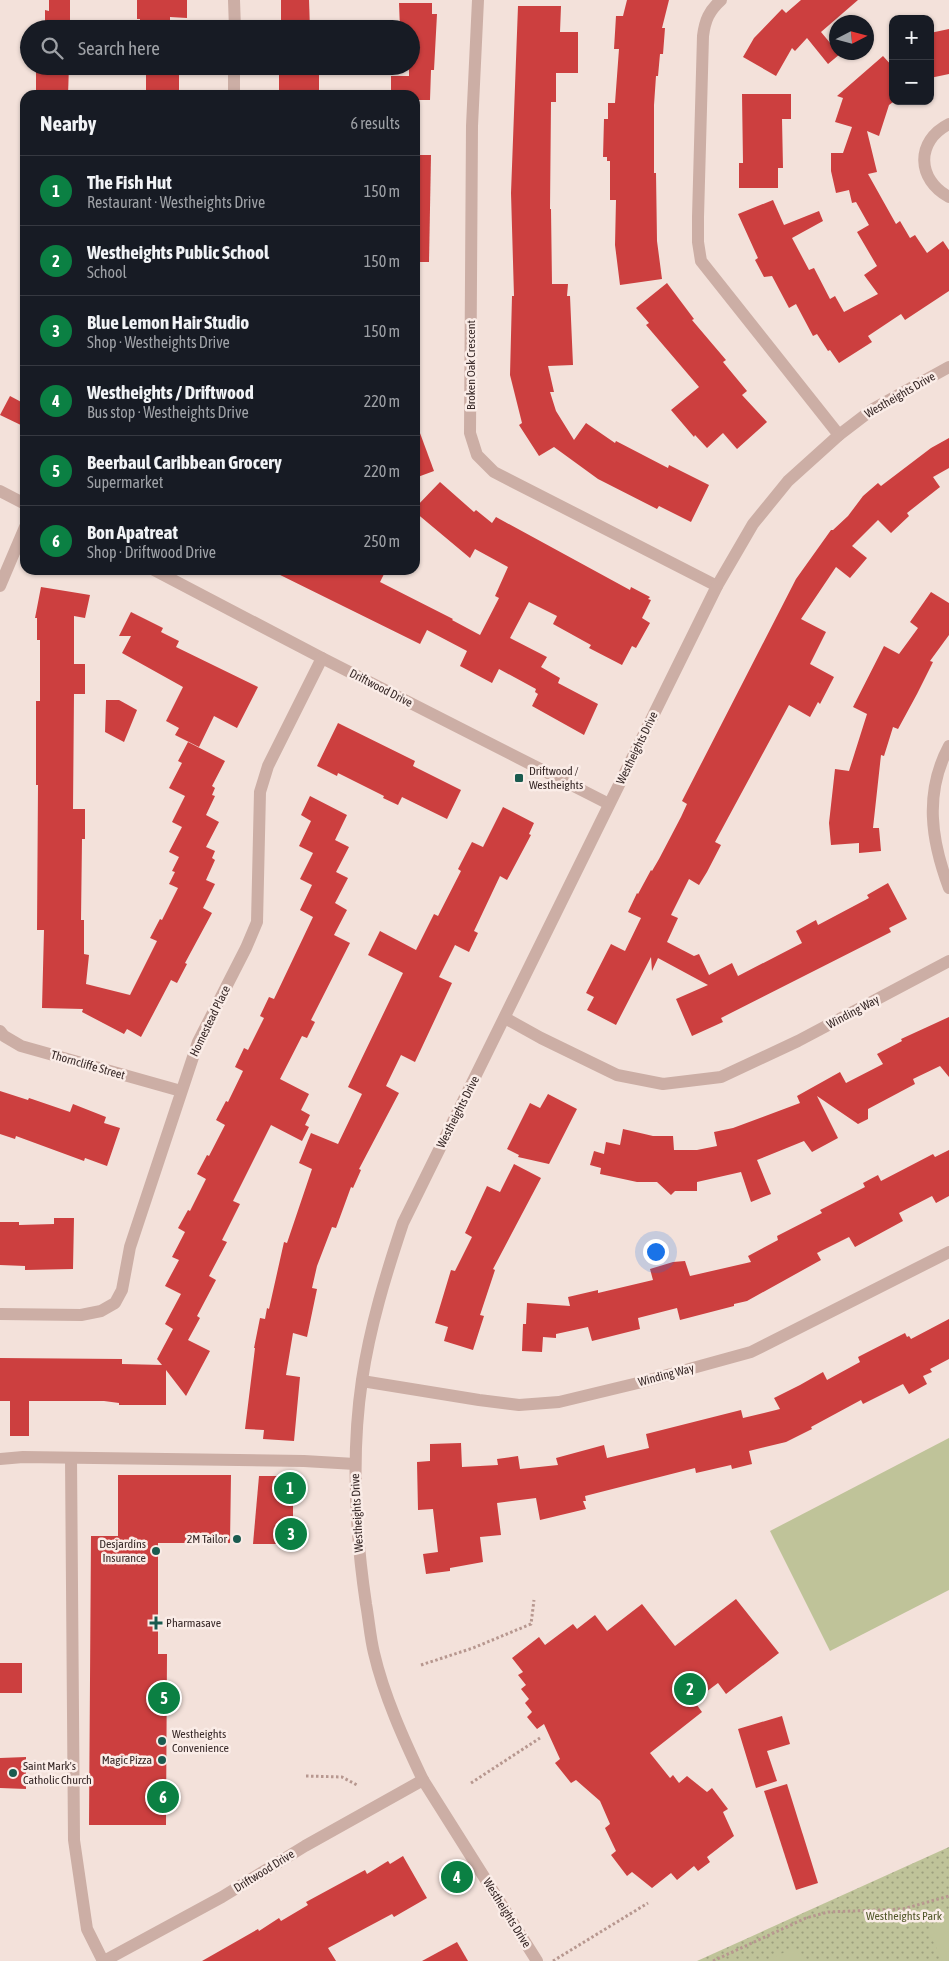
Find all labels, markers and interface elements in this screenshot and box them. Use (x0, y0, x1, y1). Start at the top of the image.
north arrow (829, 15, 874, 60)
map controls (889, 15, 934, 105)
button: + (889, 15, 934, 60)
search box (20, 20, 420, 75)
icon: search (38, 34, 66, 62)
text: Search here (78, 37, 160, 59)
button: − (889, 60, 934, 105)
text: Nearby (40, 111, 96, 135)
text: 6 results (350, 114, 400, 132)
text: The Fish Hut (87, 171, 172, 193)
text: 1 (52, 182, 60, 200)
text: 150 m (364, 182, 400, 200)
text: Restaurant · Westheights Drive (87, 193, 265, 211)
text: Westheights Public School (87, 241, 269, 263)
text: 2 (52, 252, 60, 270)
text: 150 m (364, 252, 400, 270)
text: School (87, 263, 127, 281)
text: Blue Lemon Hair Studio (87, 311, 249, 333)
street label: Broken Oak Crescent (464, 319, 478, 410)
text: 3 (52, 322, 60, 340)
text: 150 m (364, 322, 400, 340)
text: Shop · Westheights Drive (87, 333, 230, 351)
street label: Westheights Drive (862, 369, 938, 421)
text: Westheights / Driftwood (87, 381, 254, 403)
text: 4 (52, 392, 60, 410)
text: 220 m (364, 392, 400, 410)
text: Bus stop · Westheights Drive (87, 403, 249, 421)
text: Beerbaul Caribbean Grocery (87, 451, 282, 473)
text: 5 (52, 462, 60, 480)
text: 220 m (364, 462, 400, 480)
text: Supermarket (87, 473, 163, 491)
text: Bon Apatreat (87, 521, 178, 543)
text: 6 (52, 532, 60, 550)
text: 250 m (364, 532, 400, 550)
text: Shop · Driftwood Drive (87, 543, 216, 561)
street label: Driftwood Drive (347, 666, 415, 710)
street label: Westheights Drive (613, 709, 661, 787)
place label: Driftwood / Westheights (529, 764, 583, 792)
marker: Driftwood / Westheights (513, 772, 525, 784)
street label: Homestead Place (187, 983, 233, 1059)
street label: Winding Way (824, 992, 882, 1032)
street label: Thorncliffe Street (49, 1048, 127, 1082)
street label: Westheights Drive (434, 1074, 482, 1150)
your location (643, 1239, 669, 1265)
street label: Winding Way (637, 1361, 695, 1389)
pin: 1 (274, 1469, 306, 1507)
street label: Westheights Drive (348, 1473, 366, 1553)
pin: 3 (275, 1515, 307, 1553)
place label: 2M Tailor (187, 1532, 227, 1546)
marker: 2M Tailor (231, 1533, 243, 1545)
place label: Desjardins Insurance (99, 1537, 146, 1565)
marker: Desjardins Insurance (150, 1545, 162, 1557)
place label: Pharmasave (166, 1616, 221, 1630)
marker: Pharmasave (150, 1617, 162, 1629)
pin: 2 (674, 1670, 706, 1708)
pin: 5 (148, 1679, 180, 1717)
place label: Westheights Convenience (172, 1727, 229, 1755)
marker: Westheights Convenience (156, 1735, 168, 1747)
place label: Magic Pizza (102, 1753, 152, 1767)
marker: Magic Pizza (156, 1754, 168, 1766)
place label: Saint Mark's Catholic Church (23, 1759, 92, 1787)
marker: Saint Mark's Catholic Church (7, 1767, 19, 1779)
pin: 6 (147, 1778, 179, 1816)
street label: Driftwood Drive (231, 1847, 297, 1895)
pin: 4 (441, 1858, 473, 1896)
street label: Westheights Drive (480, 1876, 534, 1950)
park label: Westheights Park (866, 1909, 943, 1923)

